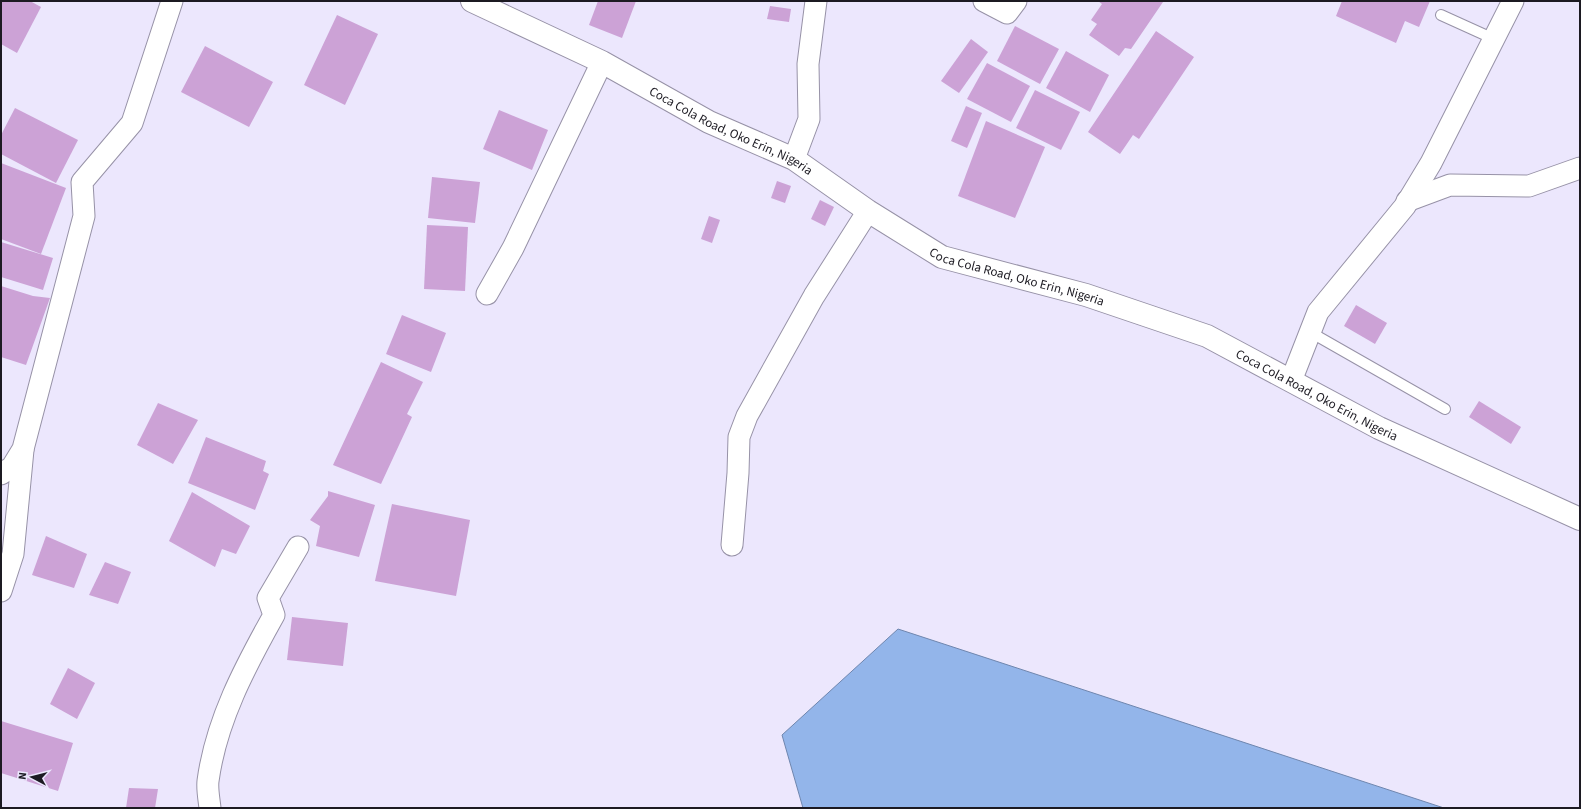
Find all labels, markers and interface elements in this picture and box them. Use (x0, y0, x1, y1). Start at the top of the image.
street label: Coca Cola Road, Oko Erin, Nigeria (646, 82, 816, 180)
street label: Coca Cola Road, Oko Erin, Nigeria (926, 243, 1107, 311)
street label: Coca Cola Road, Oko Erin, Nigeria (1232, 345, 1401, 445)
north arrow (12, 757, 52, 797)
text: N (15, 771, 30, 780)

